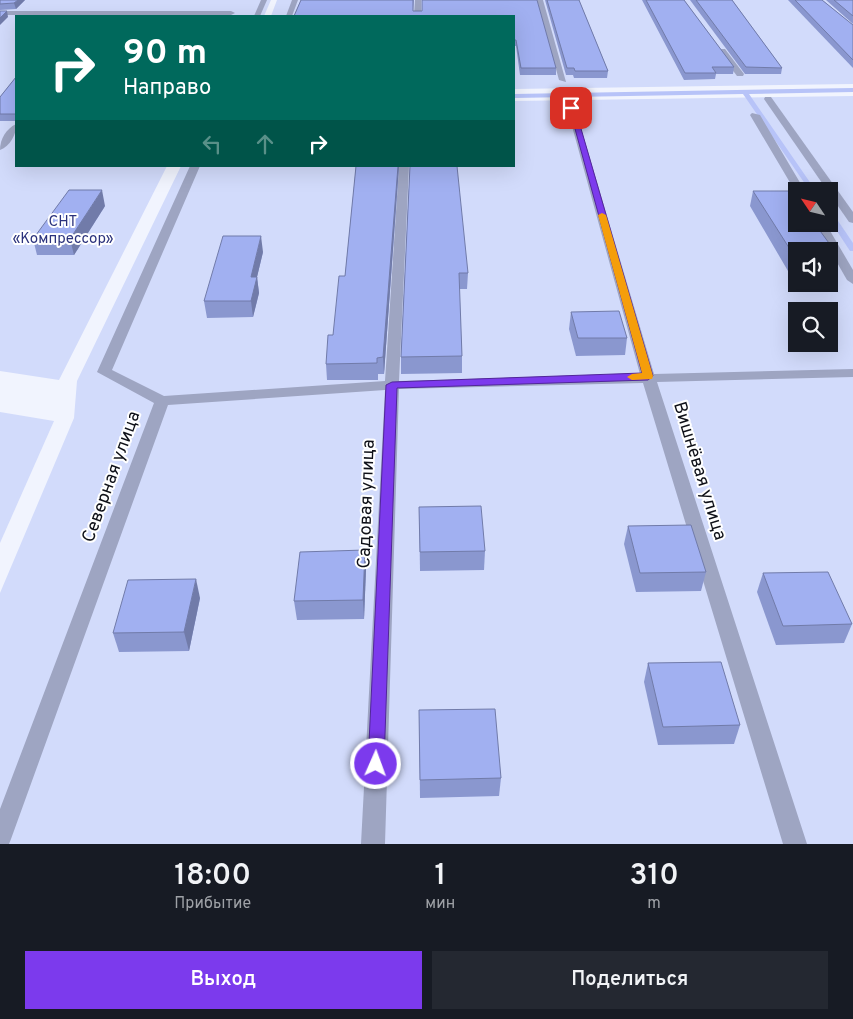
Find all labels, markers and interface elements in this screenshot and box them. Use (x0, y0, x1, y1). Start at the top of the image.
text: 90 m (123, 32, 207, 76)
icon: right (40, 35, 105, 100)
text: Направо (123, 75, 211, 102)
pin (550, 87, 592, 129)
icon: arrive (557, 94, 585, 122)
icon: left (198, 130, 226, 158)
icon: ahead (251, 130, 279, 158)
icon: right (304, 130, 332, 158)
north arrow (788, 182, 838, 232)
map controls (788, 182, 838, 352)
park label: СНТ «Компрессор» (12, 213, 114, 249)
button: sound (788, 242, 838, 292)
button: search (788, 302, 838, 352)
street label: Вишнёвая улица (667, 399, 731, 543)
street label: Северная улица (78, 408, 146, 546)
street label: Садовая улица (353, 439, 381, 569)
position arrow (349, 737, 401, 789)
text: 18:00 (174, 858, 251, 895)
text: 1 (434, 858, 446, 895)
text: 310 (629, 858, 679, 895)
text: Прибытие (174, 894, 251, 914)
text: мин (425, 894, 455, 914)
text: m (647, 894, 661, 914)
button: Выход (25, 951, 422, 1009)
button: Поделиться (432, 951, 828, 1009)

